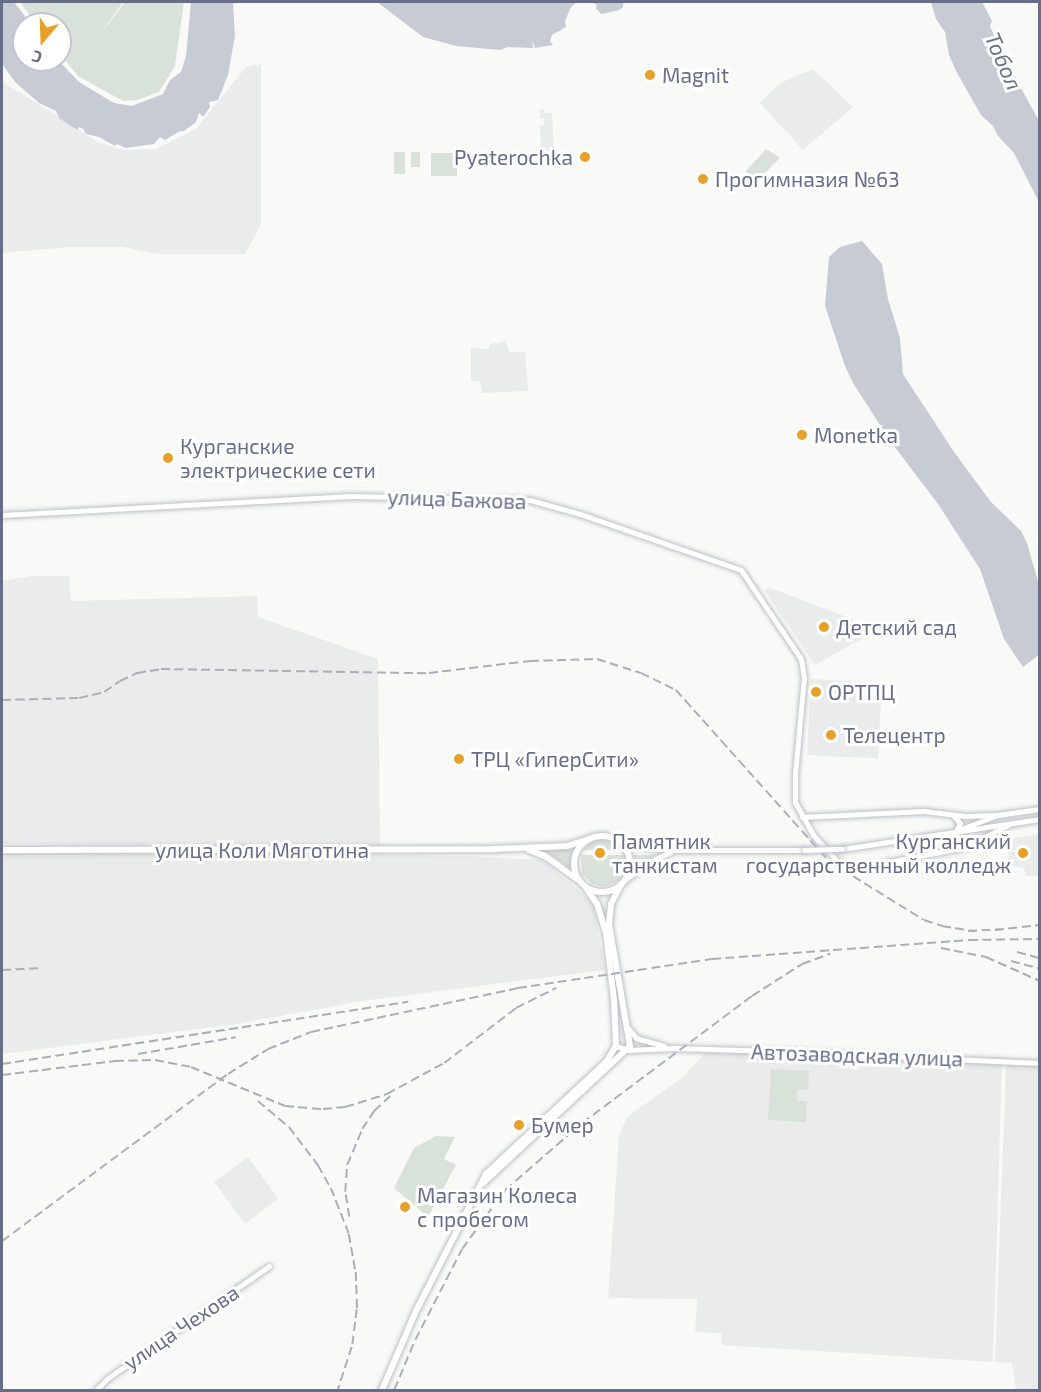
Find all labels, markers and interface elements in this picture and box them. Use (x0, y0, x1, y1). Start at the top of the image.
north arrow (12, 12, 72, 72)
water label: Тобол (980, 28, 1028, 94)
text: С (29, 47, 44, 68)
place label: Magnit (662, 62, 729, 88)
marker: Magnit (643, 68, 657, 82)
place label: Pyaterochka (454, 144, 573, 170)
marker: Pyaterochka (578, 150, 592, 164)
place label: Прогимназия №63 (715, 166, 900, 192)
marker: Прогимназия №63 (696, 172, 710, 186)
place label: Monetka (814, 422, 898, 448)
marker: Monetka (795, 428, 809, 442)
place label: Курганские электрические сети (180, 433, 376, 483)
marker: Курганские электрические сети (161, 451, 175, 465)
street label: улица Бажова (387, 484, 527, 514)
place label: Детский сад (836, 614, 957, 640)
marker: Детский сад (817, 620, 831, 634)
place label: ОРТПЦ (828, 679, 895, 705)
marker: ОРТПЦ (809, 685, 823, 699)
place label: Телецентр (843, 722, 946, 748)
marker: Телецентр (824, 728, 838, 742)
place label: ТРЦ «ГиперСити» (471, 746, 639, 772)
marker: ТРЦ «ГиперСити» (452, 752, 466, 766)
place label: Памятник танкистам (612, 828, 718, 878)
place label: Курганский государственный колледж (746, 828, 1011, 878)
street label: улица Коли Мяготина (155, 837, 369, 863)
marker: Памятник танкистам (593, 846, 607, 860)
marker: Курганский государственный колледж (1016, 846, 1030, 860)
street label: Автозаводская улица (751, 1039, 963, 1071)
place label: Бумер (531, 1112, 594, 1138)
marker: Бумер (512, 1118, 526, 1132)
place label: Магазин Колеса с пробегом (417, 1182, 577, 1232)
marker: Магазин Колеса с пробегом (398, 1200, 412, 1214)
street label: улица Чехова (119, 1279, 243, 1375)

